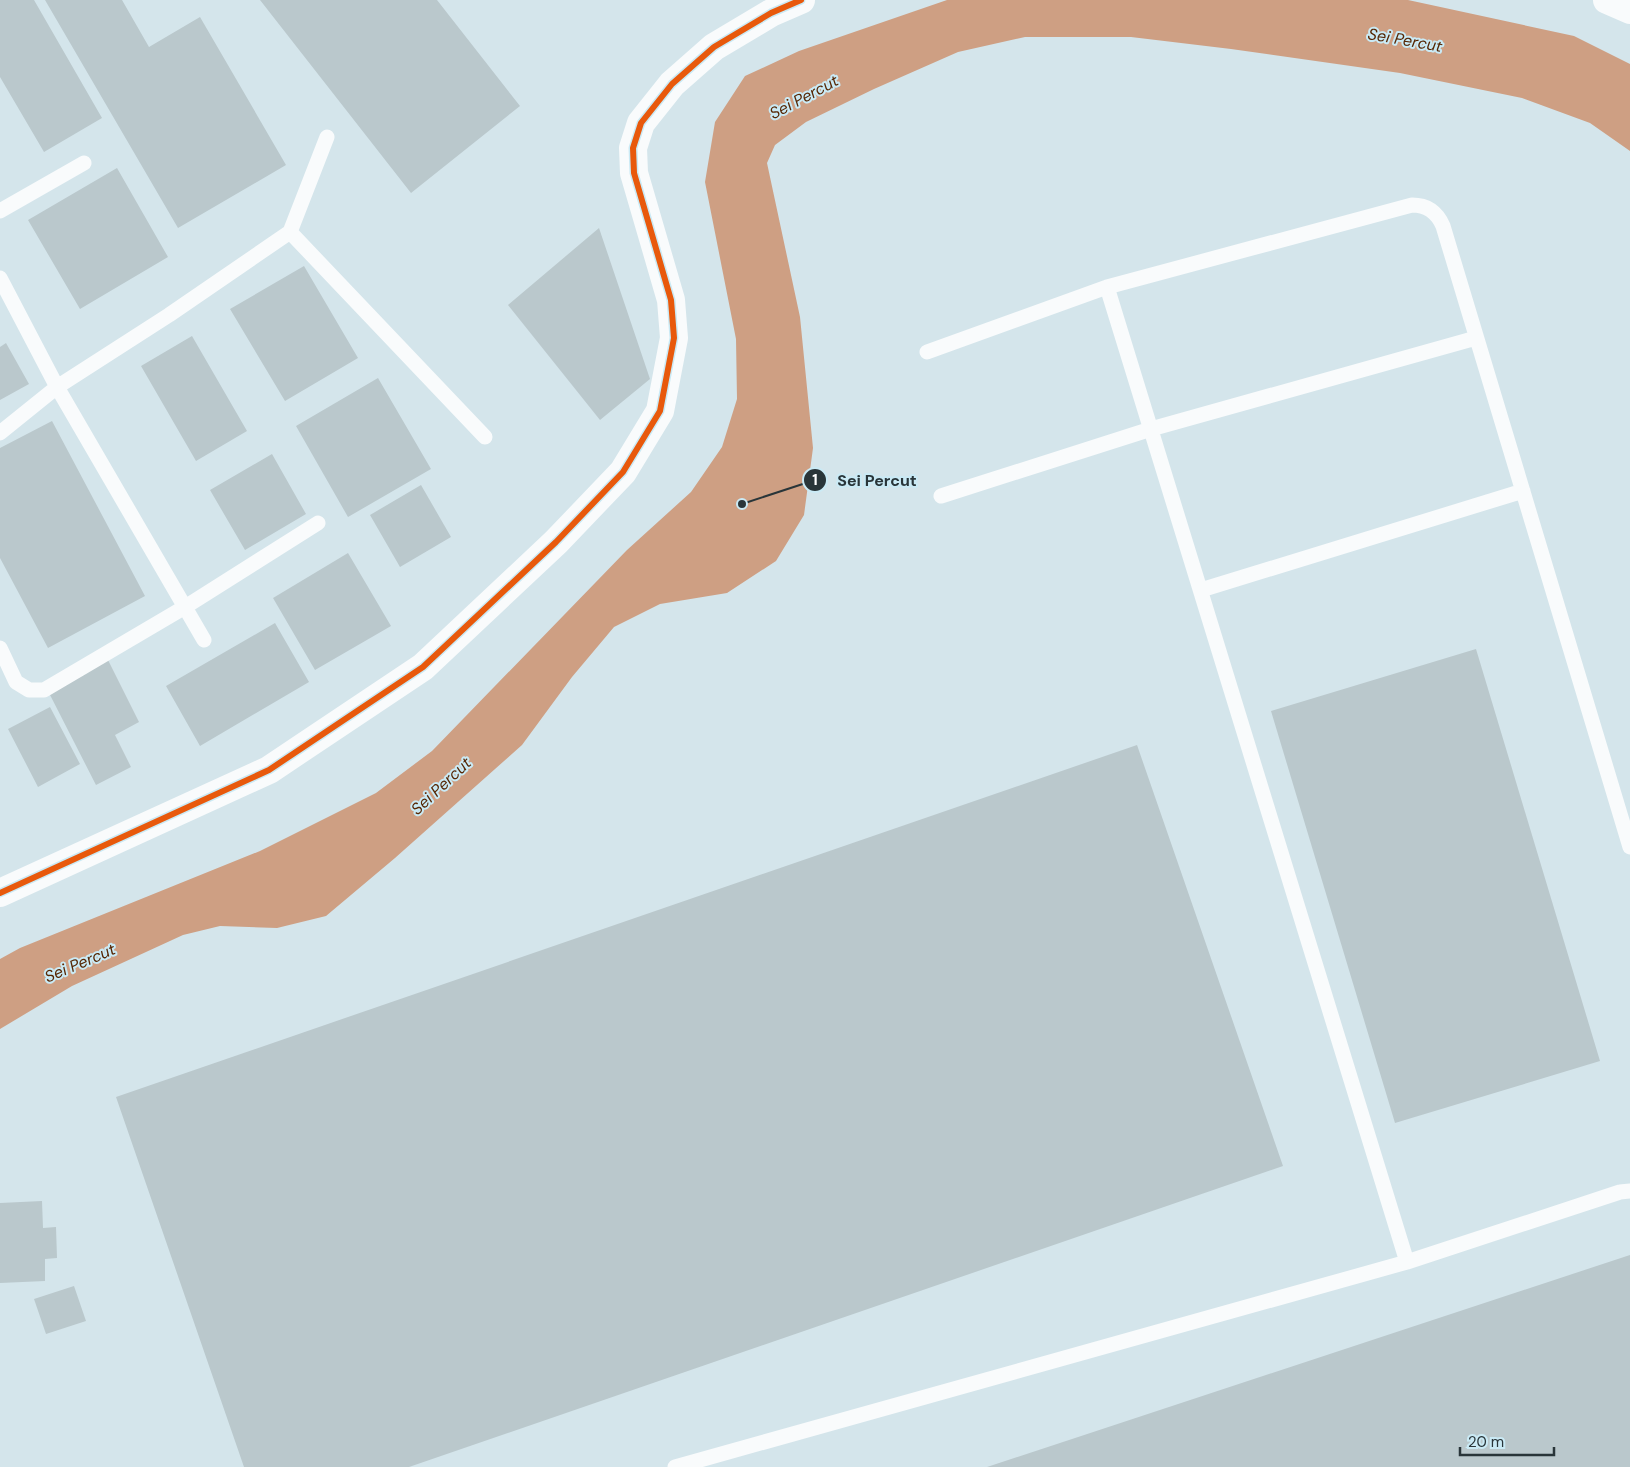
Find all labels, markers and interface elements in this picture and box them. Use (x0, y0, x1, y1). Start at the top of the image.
water label: Sei Percut (1366, 23, 1445, 57)
water label: Sei Percut (766, 70, 843, 124)
callout: Sei Percut (802, 464, 927, 495)
text: 1 (812, 470, 818, 490)
text: Sei Percut (837, 470, 917, 491)
water label: Sei Percut (406, 752, 476, 819)
water label: Sei Percut (41, 938, 119, 987)
scale bar (1460, 1424, 1554, 1456)
text: 20 m (1468, 1432, 1504, 1452)

